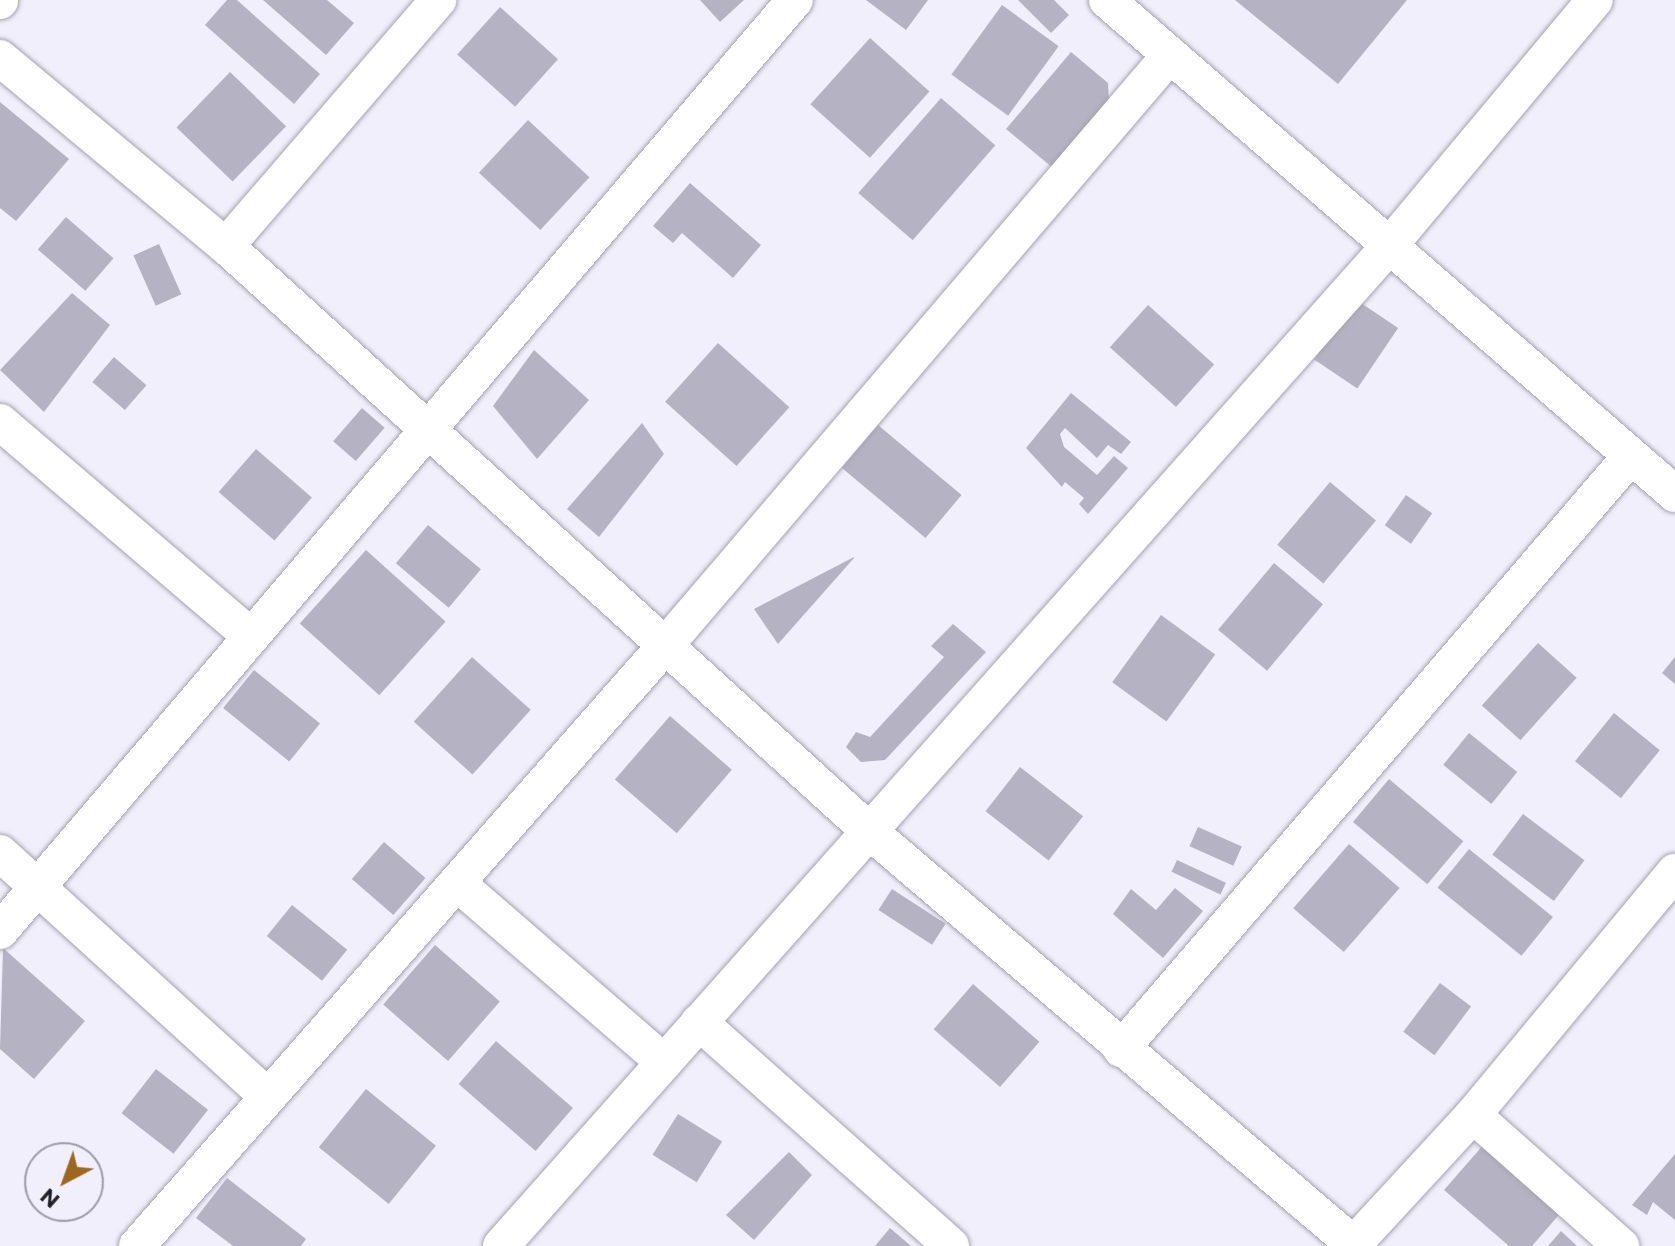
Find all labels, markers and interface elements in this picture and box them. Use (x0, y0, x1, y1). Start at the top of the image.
north arrow (24, 1142, 104, 1222)
text: N (34, 1183, 64, 1215)

